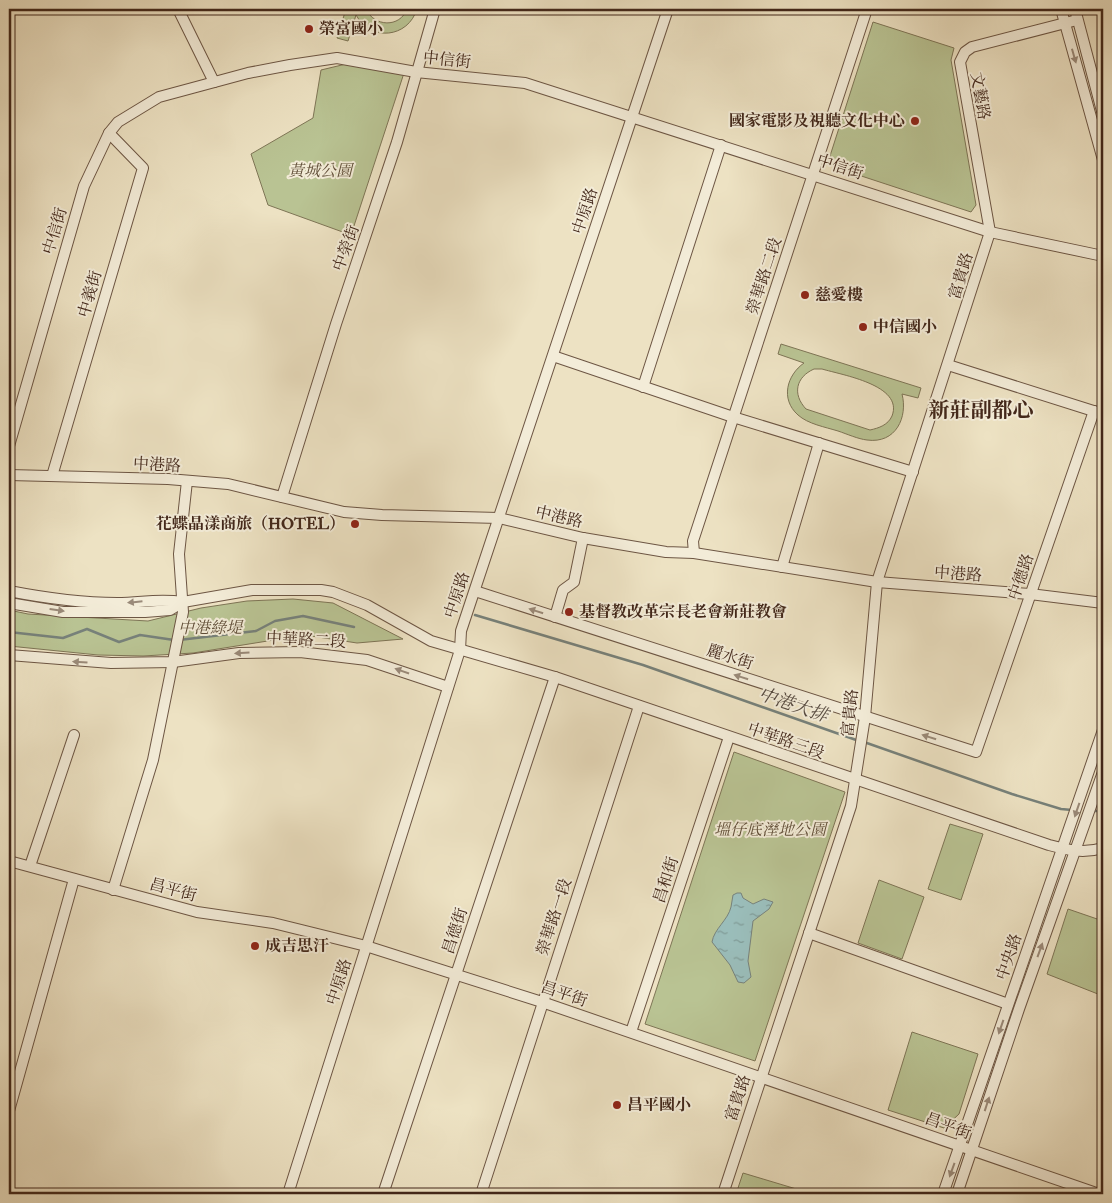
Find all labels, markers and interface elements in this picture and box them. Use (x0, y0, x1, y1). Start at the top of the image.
place label: 榮富國小 (319, 19, 383, 39)
marker: 榮富國小 (303, 23, 315, 35)
street label: 中信街 (422, 48, 472, 72)
one-way arrow (1070, 48, 1078, 63)
street label: 文藝路 (966, 71, 994, 121)
place label: 國家電影及視聽文化中心 (729, 111, 905, 131)
marker: 國家電影及視聽文化中心 (909, 115, 921, 127)
street label: 中信街 (814, 150, 866, 184)
park label: 黃城公園 (288, 161, 355, 181)
street label: 中原路 (568, 185, 602, 237)
street label: 中信街 (38, 205, 72, 257)
street label: 中榮街 (328, 222, 364, 274)
street label: 榮華路二段 (742, 235, 786, 317)
street label: 富貴路 (944, 250, 978, 302)
street label: 中義街 (74, 268, 106, 320)
place label: 慈愛樓 (815, 285, 863, 305)
marker: 慈愛樓 (799, 289, 811, 301)
place label: 中信國小 (873, 317, 937, 337)
marker: 中信國小 (857, 321, 869, 333)
district label: 新莊副都心 (929, 397, 1034, 424)
street label: 中港路 (133, 454, 181, 476)
street label: 中港路 (533, 502, 585, 532)
place label: 花蝶晶漾商旅（HOTEL） (156, 514, 345, 534)
marker: 花蝶晶漾商旅（HOTEL） (349, 518, 361, 530)
street label: 中德路 (1004, 551, 1038, 603)
street label: 中港路 (933, 562, 983, 586)
street label: 中原路 (440, 569, 474, 621)
one-way arrow (127, 598, 143, 606)
place label: 基督教改革宗長老會新莊教會 (579, 602, 787, 622)
marker: 基督教改革宗長老會新莊教會 (563, 606, 575, 618)
one-way arrow (49, 607, 65, 615)
one-way arrow (529, 607, 544, 614)
park label: 中港綠堤 (178, 618, 244, 638)
street label: 中華路二段 (266, 628, 346, 652)
street label: 麗水街 (704, 640, 756, 674)
one-way arrow (233, 650, 249, 658)
one-way arrow (72, 657, 88, 665)
one-way arrow (394, 667, 409, 675)
one-way arrow (733, 672, 748, 680)
water label: 中港大排 (755, 682, 834, 729)
street label: 富貴路 (838, 688, 862, 738)
street label: 中華路三段 (745, 719, 827, 763)
one-way arrow (921, 733, 936, 741)
one-way arrow (1072, 803, 1080, 818)
park label: 塭仔底溼地公園 (714, 820, 829, 840)
street label: 昌和街 (649, 854, 683, 906)
street label: 昌平街 (147, 874, 199, 906)
street label: 榮華路一段 (532, 876, 576, 958)
street label: 昌德街 (438, 905, 472, 957)
street label: 中央路 (992, 931, 1026, 983)
place label: 成吉思汗 (265, 936, 329, 956)
marker: 成吉思汗 (249, 940, 261, 952)
one-way arrow (1036, 942, 1044, 957)
street label: 中原路 (322, 956, 356, 1008)
street label: 昌平街 (538, 977, 590, 1011)
one-way arrow (997, 1019, 1004, 1034)
street label: 富貴路 (721, 1072, 755, 1124)
place label: 昌平國小 (627, 1095, 691, 1115)
one-way arrow (984, 1096, 992, 1111)
marker: 昌平國小 (611, 1099, 623, 1111)
street label: 昌平街 (922, 1108, 974, 1144)
one-way arrow (948, 1163, 956, 1178)

